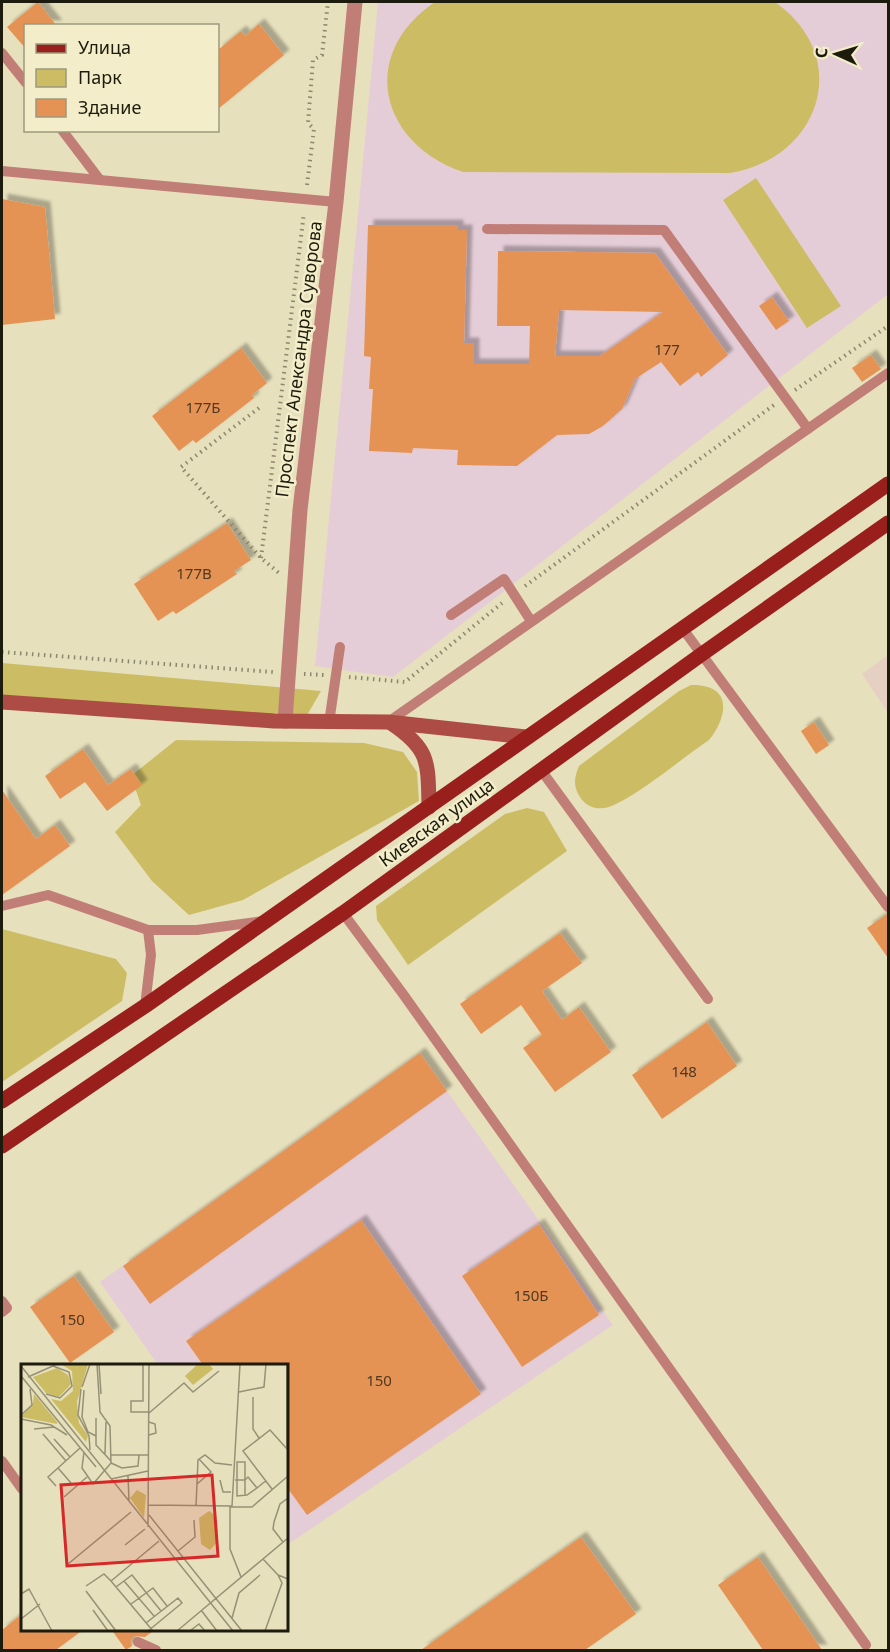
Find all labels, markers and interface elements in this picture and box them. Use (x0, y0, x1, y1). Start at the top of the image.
legend (24, 24, 219, 132)
north arrow (806, 24, 866, 84)
text: Улица (78, 35, 131, 59)
text: С (810, 47, 832, 59)
text: Парк (78, 65, 122, 89)
text: Здание (78, 95, 142, 119)
street label: Проспект Александра Суворова (269, 220, 327, 498)
house number: 177 (654, 339, 680, 359)
house number: 177Б (186, 397, 220, 417)
house number: 177В (176, 563, 212, 583)
street label: Киевская улица (374, 772, 498, 872)
house number: 148 (671, 1061, 697, 1081)
house number: 150Б (514, 1285, 548, 1305)
house number: 150 (59, 1309, 85, 1329)
inset map (21, 1364, 288, 1631)
house number: 150 (366, 1370, 392, 1390)

